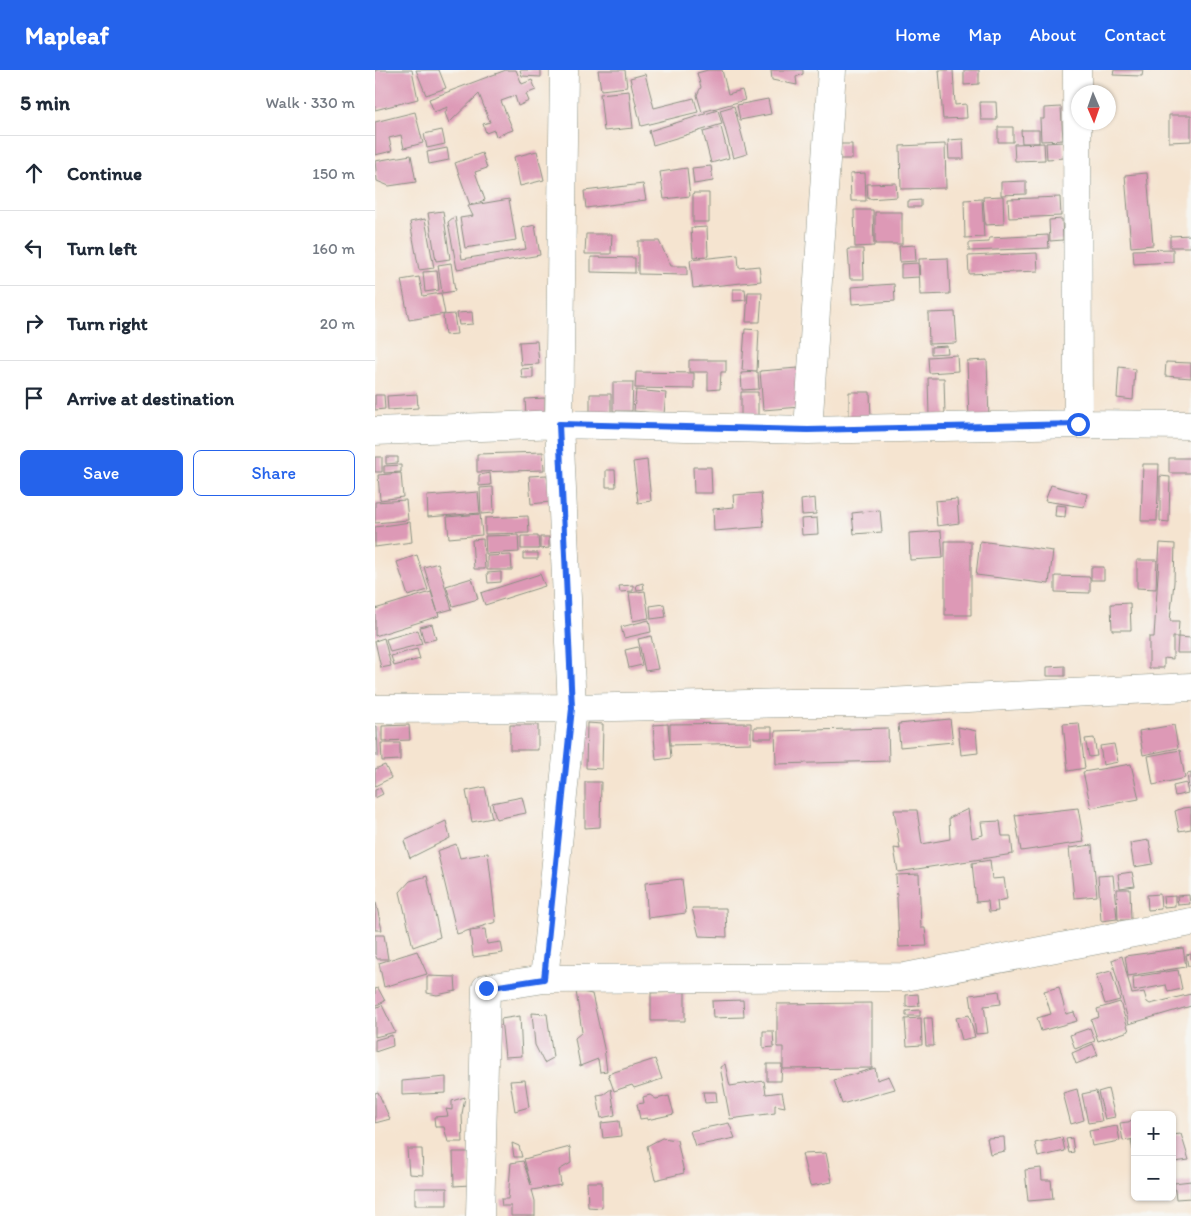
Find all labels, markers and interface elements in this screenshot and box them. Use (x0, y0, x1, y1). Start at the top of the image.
text: Mapleaf (25, 21, 109, 50)
text: Home (895, 24, 941, 46)
text: Map (969, 24, 1002, 46)
text: About (1030, 24, 1076, 46)
text: Contact (1104, 24, 1166, 46)
north arrow (1071, 85, 1116, 130)
text: 5 min (20, 90, 70, 115)
text: Walk · 330 m (265, 93, 355, 112)
icon: ahead (20, 159, 48, 187)
text: Continue (67, 162, 142, 185)
text: 150 m (312, 164, 355, 183)
icon: left (20, 234, 48, 262)
text: Turn left (67, 237, 137, 260)
text: 160 m (312, 239, 355, 258)
icon: right (20, 309, 48, 337)
text: Turn right (67, 312, 148, 335)
text: 20 m (320, 314, 355, 333)
icon: arrive (20, 384, 48, 412)
text: Arrive at destination (67, 387, 234, 410)
route start (1067, 413, 1090, 436)
button: Save (20, 450, 183, 496)
button: Share (193, 450, 355, 496)
route end (475, 977, 498, 1000)
map controls (1131, 1111, 1176, 1201)
button: + (1131, 1111, 1176, 1156)
button: − (1131, 1156, 1176, 1201)

